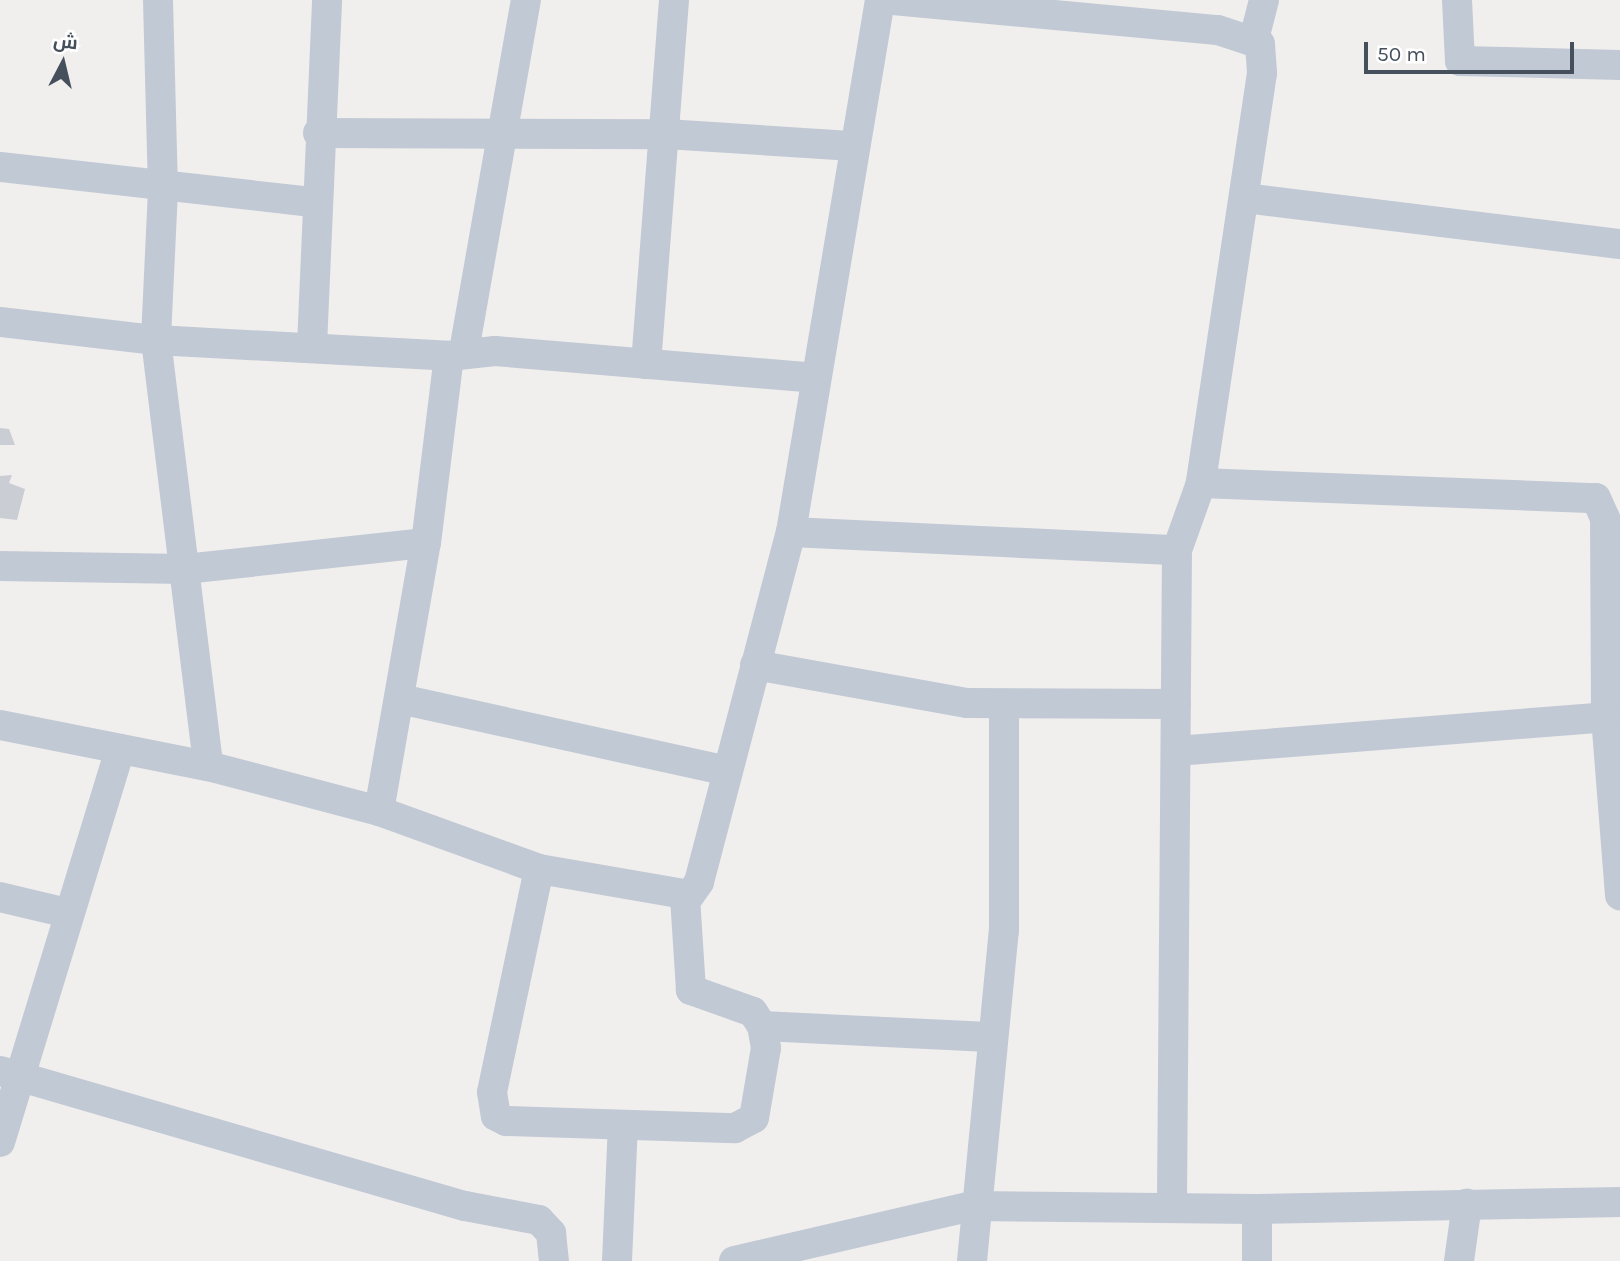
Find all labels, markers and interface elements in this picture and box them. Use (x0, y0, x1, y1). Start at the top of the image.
north arrow (28, 28, 98, 98)
scale bar (1368, 28, 1578, 72)
text: ش (52, 30, 79, 55)
text: 50 m (1377, 42, 1426, 66)

